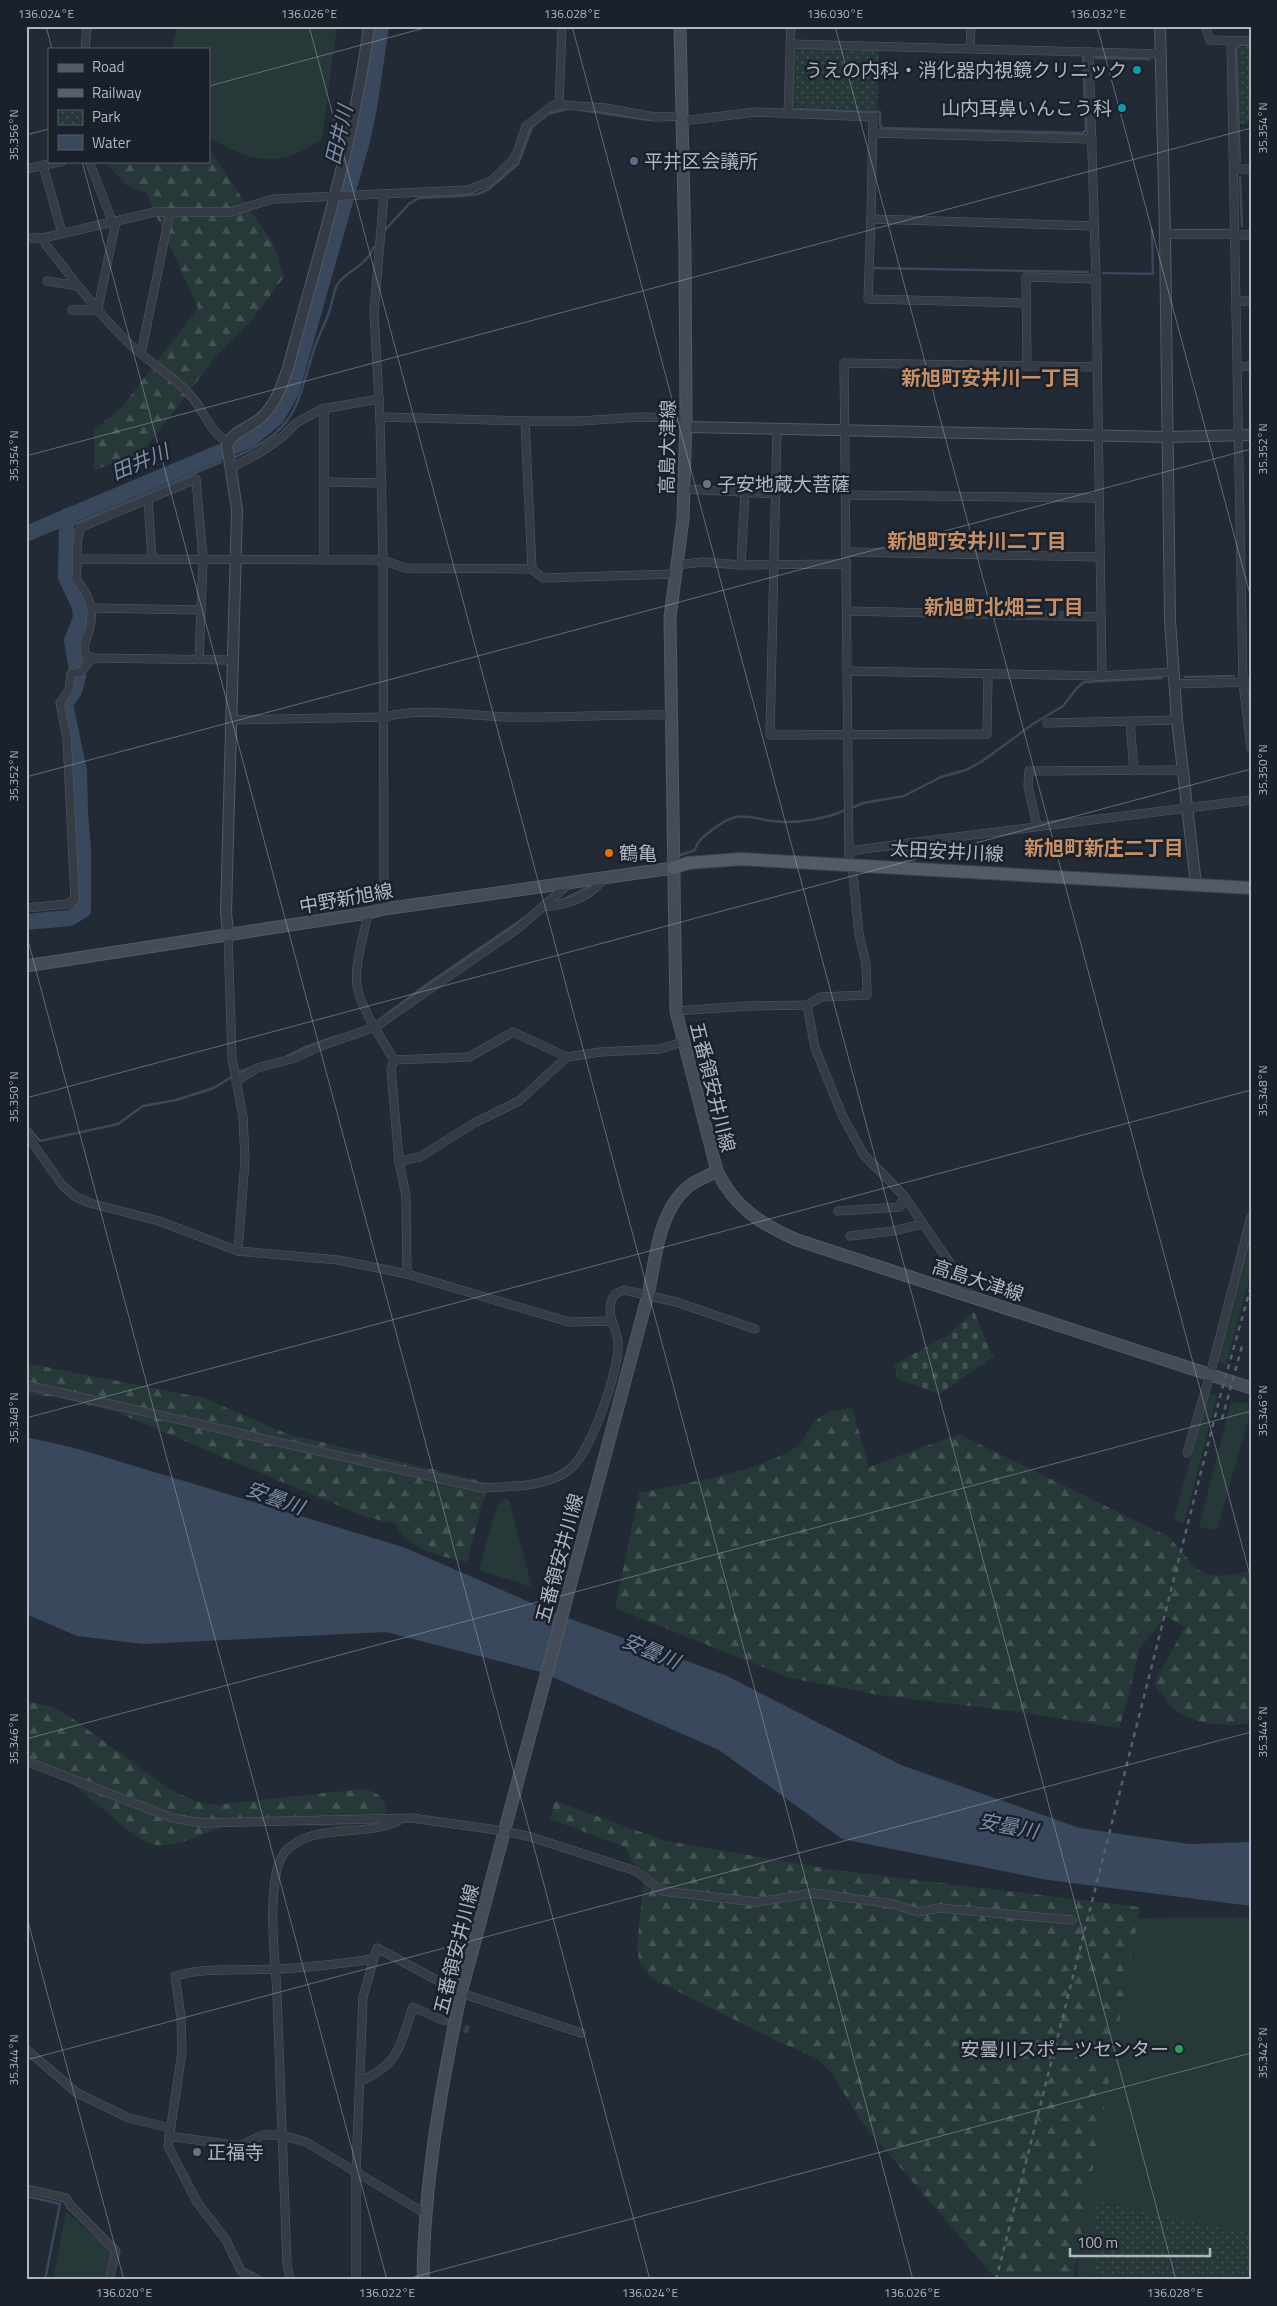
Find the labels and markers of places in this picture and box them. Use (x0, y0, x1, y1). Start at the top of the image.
place label: うえの内科・消化器内視鏡クリニック (804, 55, 1127, 84)
marker: うえの内科・消化器内視鏡クリニック (1131, 64, 1143, 76)
place label: 山内耳鼻いんこう科 (941, 93, 1112, 122)
marker: 山内耳鼻いんこう科 (1116, 102, 1128, 114)
place label: 平井区会議所 (644, 146, 758, 175)
marker: 平井区会議所 (628, 155, 640, 167)
place label: 子安地蔵大菩薩 (717, 469, 850, 498)
marker: 子安地蔵大菩薩 (701, 478, 713, 490)
place label: 鶴亀 (619, 838, 657, 867)
marker: 鶴亀 (603, 847, 615, 859)
place label: 安曇川スポーツセンター (960, 2034, 1169, 2063)
marker: 安曇川スポーツセンター (1173, 2043, 1185, 2055)
place label: 正福寺 (207, 2137, 264, 2166)
marker: 正福寺 (191, 2146, 203, 2158)

